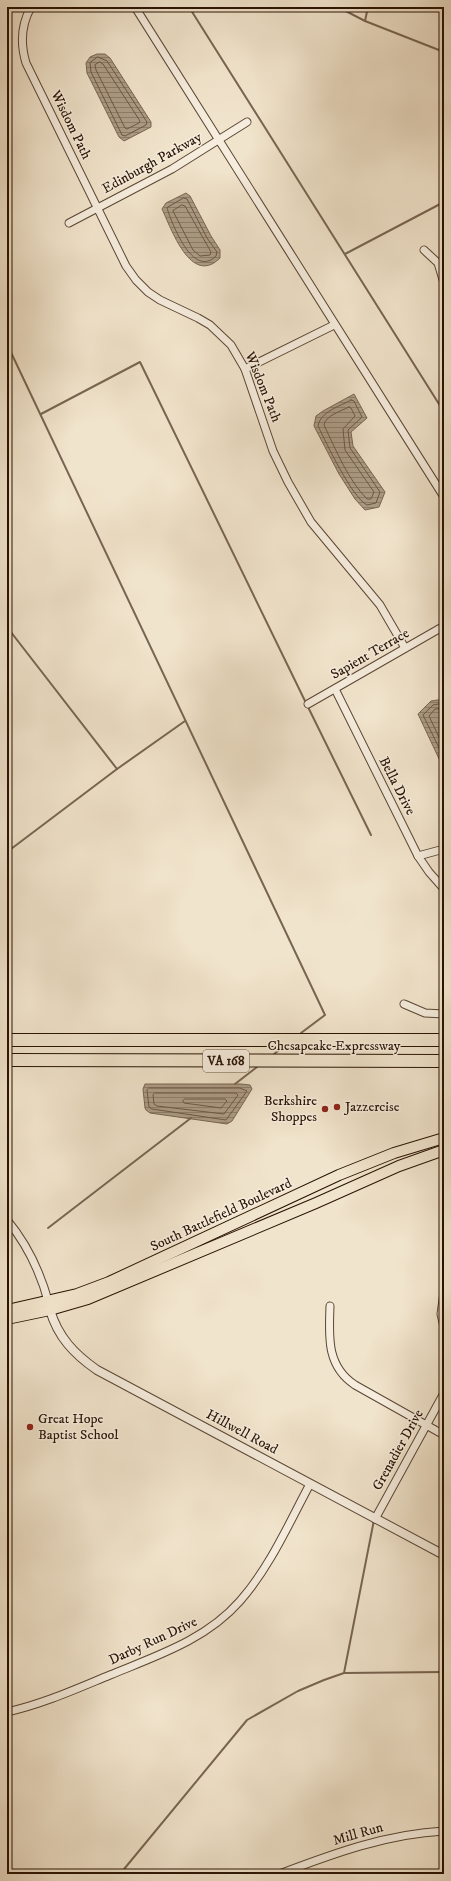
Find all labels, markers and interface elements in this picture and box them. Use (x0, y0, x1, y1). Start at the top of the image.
street label: Wisdom Path (46, 87, 96, 163)
street label: Edinburgh Parkway (99, 128, 205, 198)
street label: Wisdom Path (240, 348, 286, 425)
street label: Sapient Terrace (328, 624, 413, 684)
street label: Bella Drive (375, 754, 419, 818)
street label: Chesapeake Expressway (268, 1037, 401, 1055)
road number: VA 168 (203, 1050, 249, 1072)
place label: Berkshire Shoppes (264, 1092, 317, 1126)
place label: Jazzercise (343, 1098, 400, 1116)
marker: Jazzercise (332, 1102, 342, 1112)
marker: Berkshire Shoppes (320, 1104, 330, 1114)
street label: South Battlefield Boulevard (147, 1174, 295, 1256)
street label: Hillwell Road (203, 1406, 281, 1458)
street label: Grenadier Drive (368, 1406, 428, 1494)
place label: Great Hope Baptist School (38, 1410, 119, 1444)
marker: Great Hope Baptist School (25, 1422, 35, 1432)
street label: Darby Run Drive (106, 1613, 200, 1669)
street label: Mill Run (331, 1818, 386, 1850)

